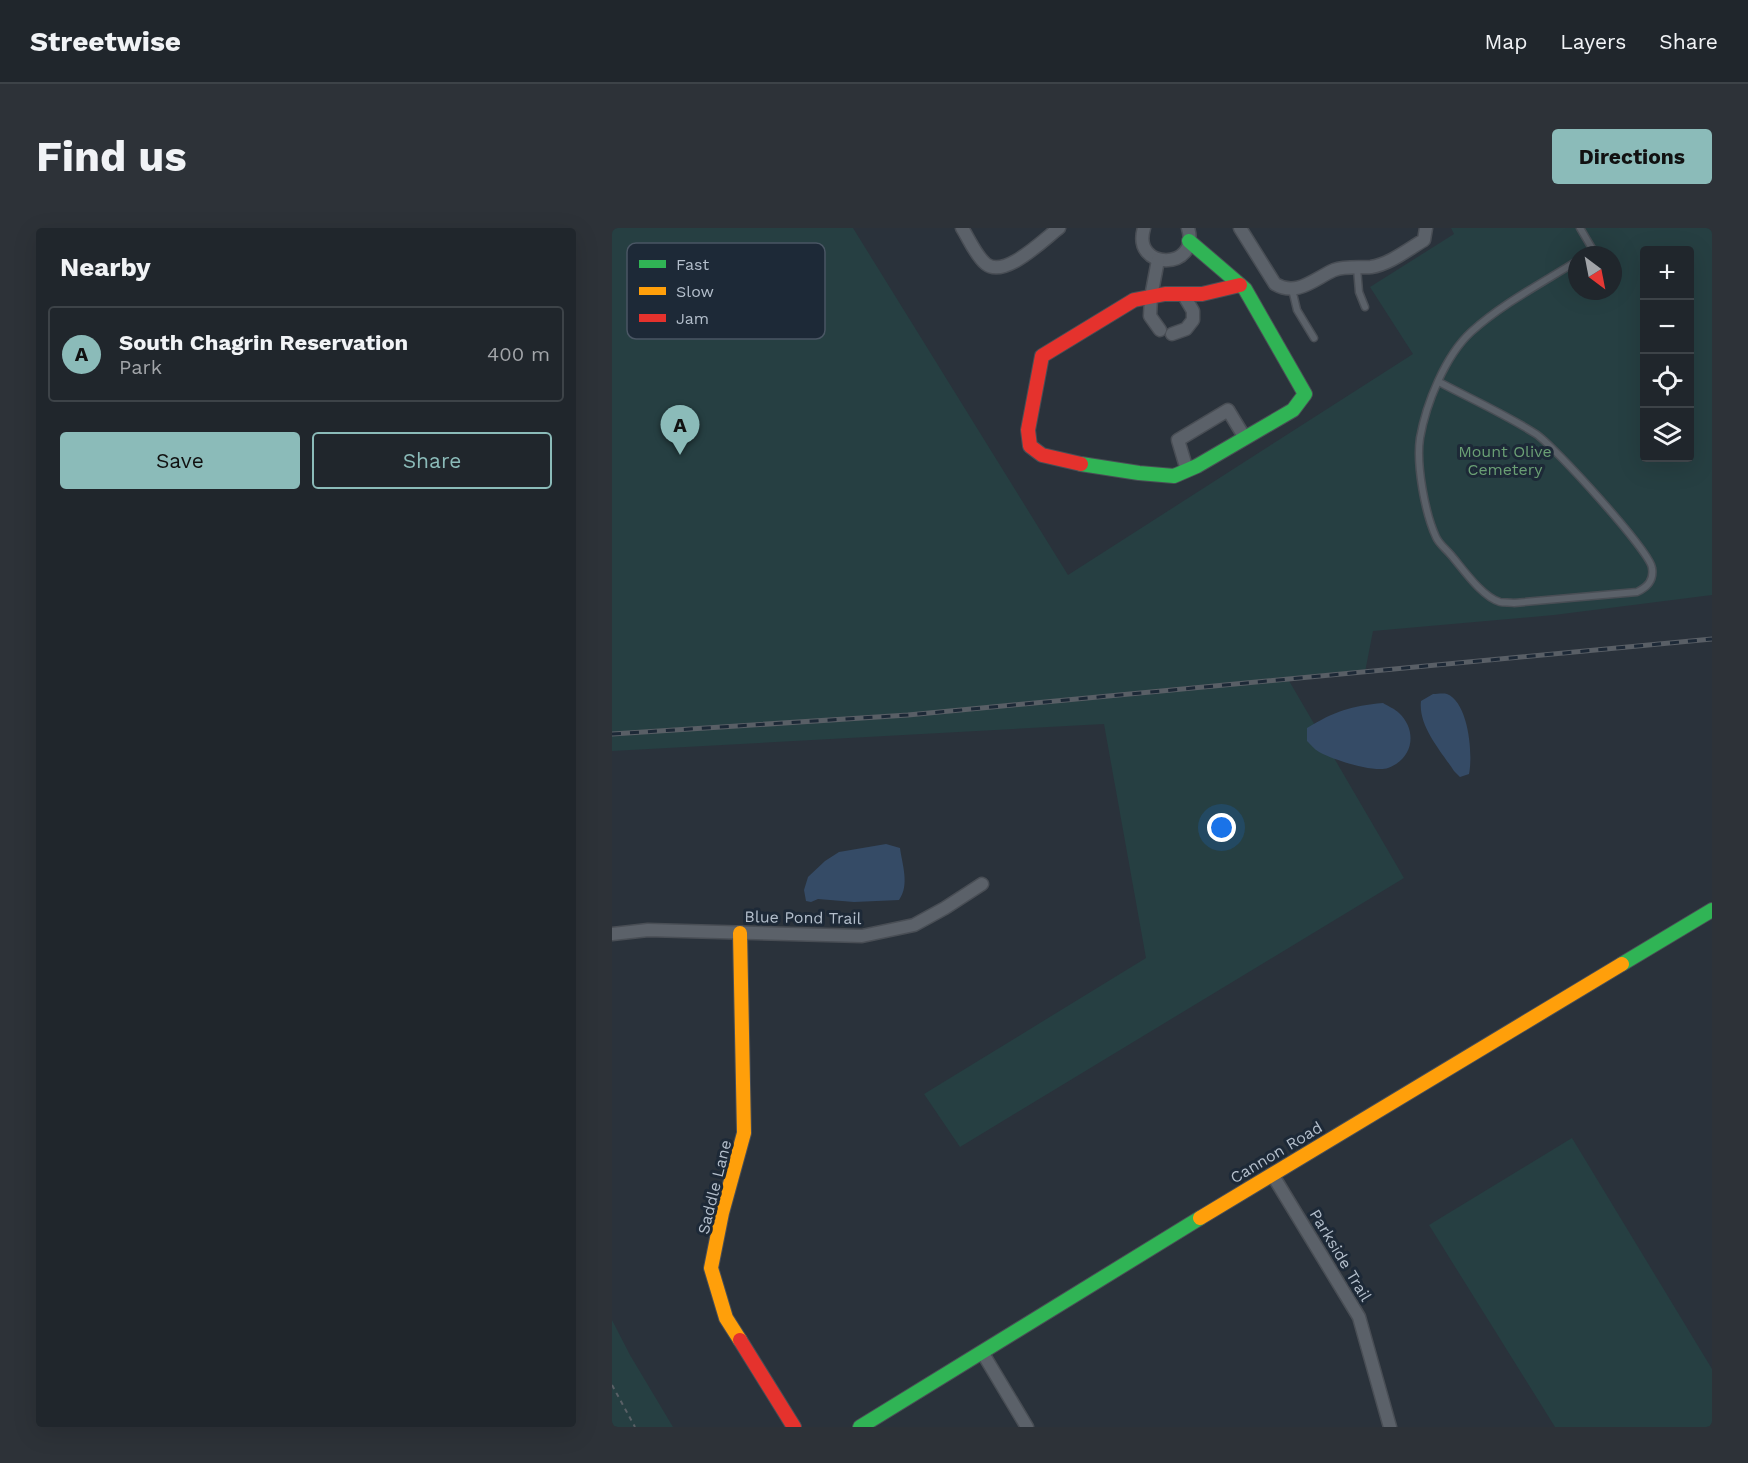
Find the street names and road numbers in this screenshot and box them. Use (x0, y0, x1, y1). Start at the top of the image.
street label: Blue Pond Trail (744, 907, 862, 928)
street label: Cannon Road (1227, 1118, 1326, 1187)
street label: Saddle Lane (694, 1138, 735, 1236)
street label: Parkside Trail (1306, 1206, 1376, 1305)

